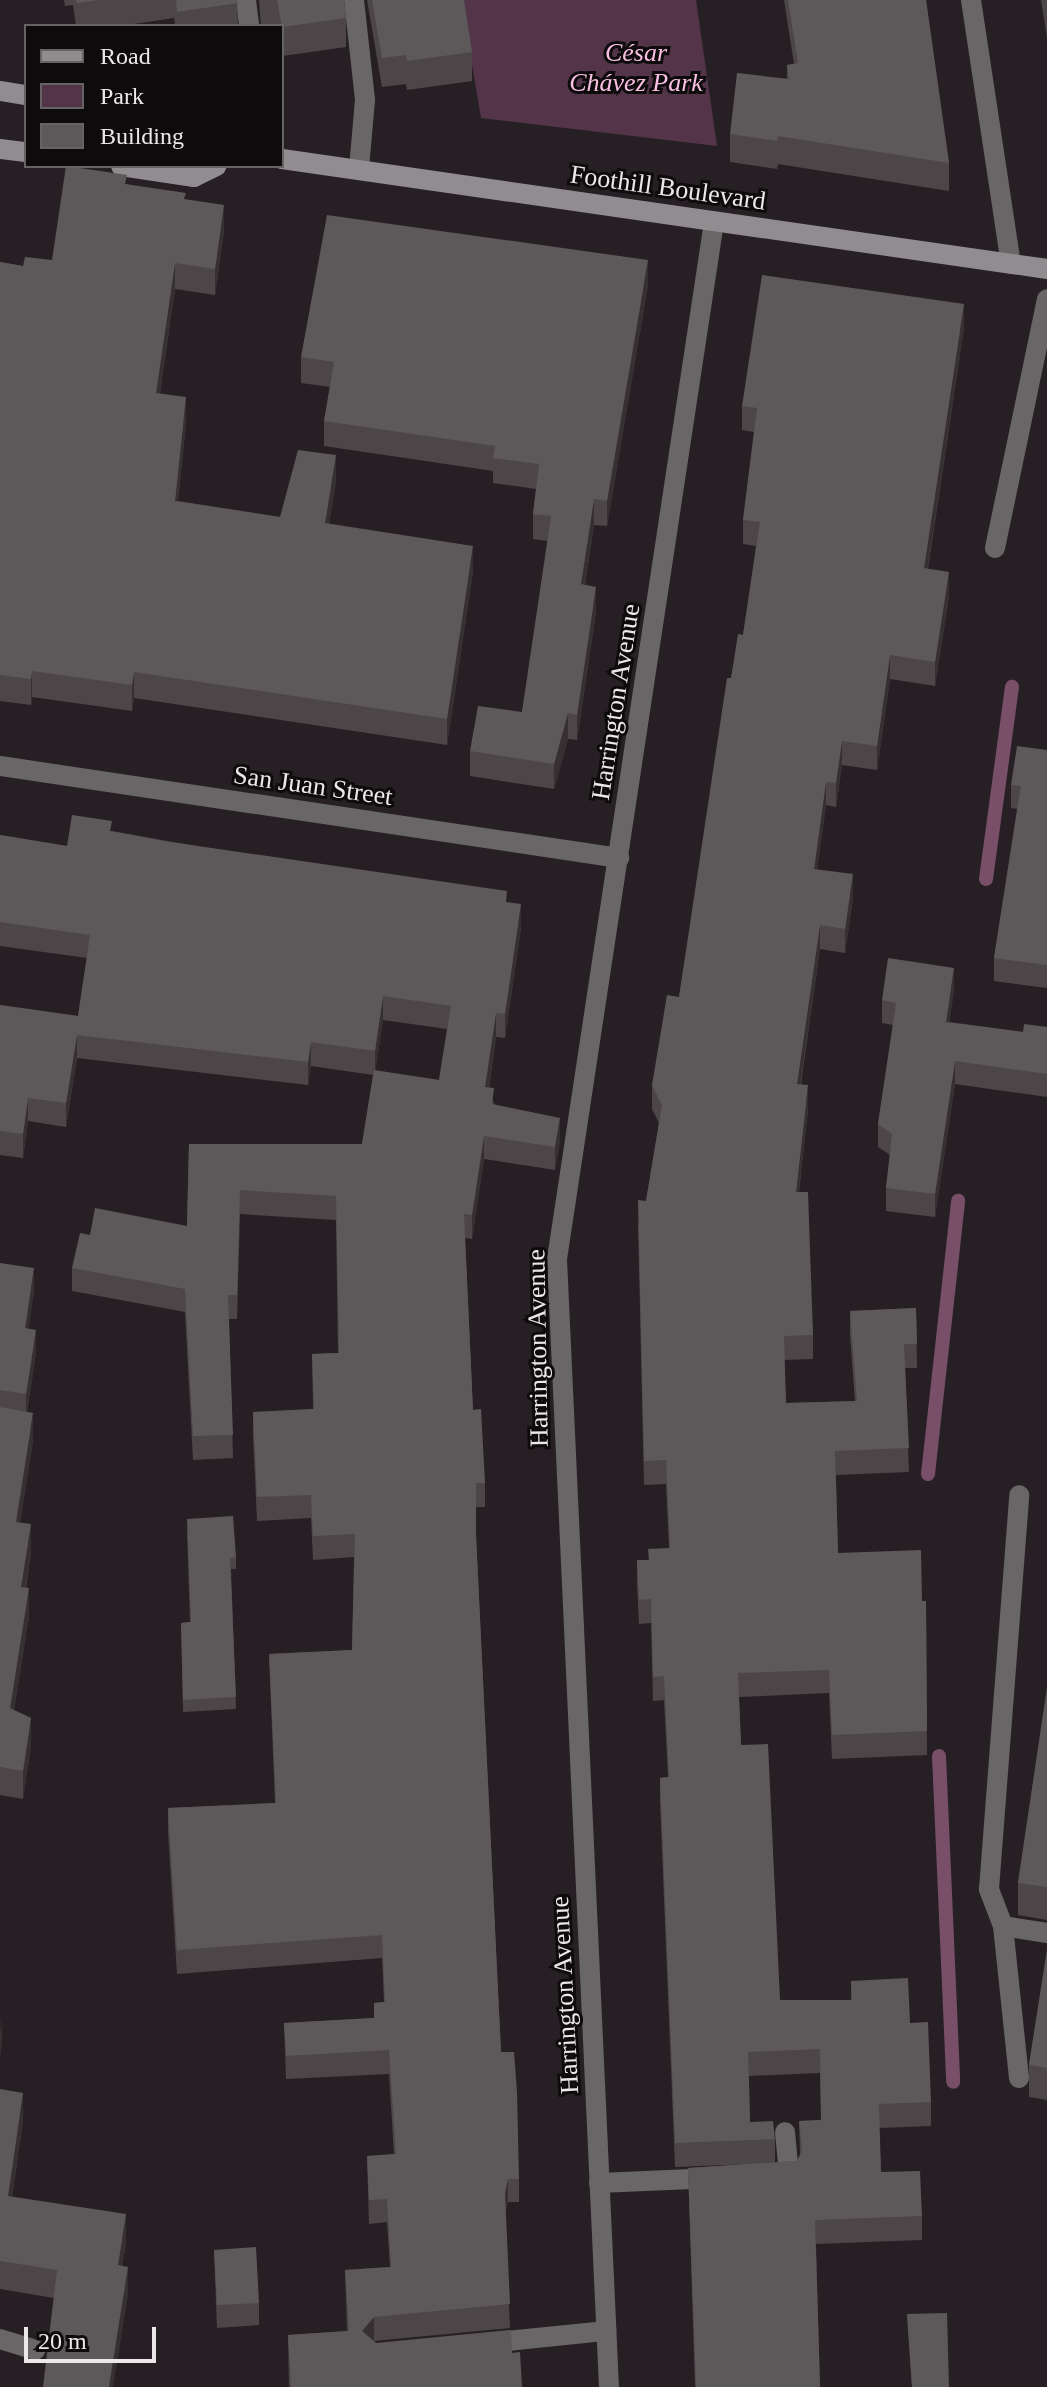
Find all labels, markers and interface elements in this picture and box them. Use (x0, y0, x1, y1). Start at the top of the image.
legend (24, 24, 284, 168)
park label: César Chávez Park (569, 37, 703, 98)
text: Road (100, 43, 151, 69)
text: Park (100, 83, 144, 109)
text: Building (100, 123, 184, 149)
street label: Foothill Boulevard (568, 159, 768, 217)
street label: Harrington Avenue (585, 601, 647, 803)
street label: San Juan Street (231, 759, 395, 813)
street label: Harrington Avenue (521, 1248, 555, 1448)
street label: Harrington Avenue (544, 1895, 586, 2095)
scale bar (28, 2311, 160, 2361)
text: 20 m (38, 2328, 87, 2354)

